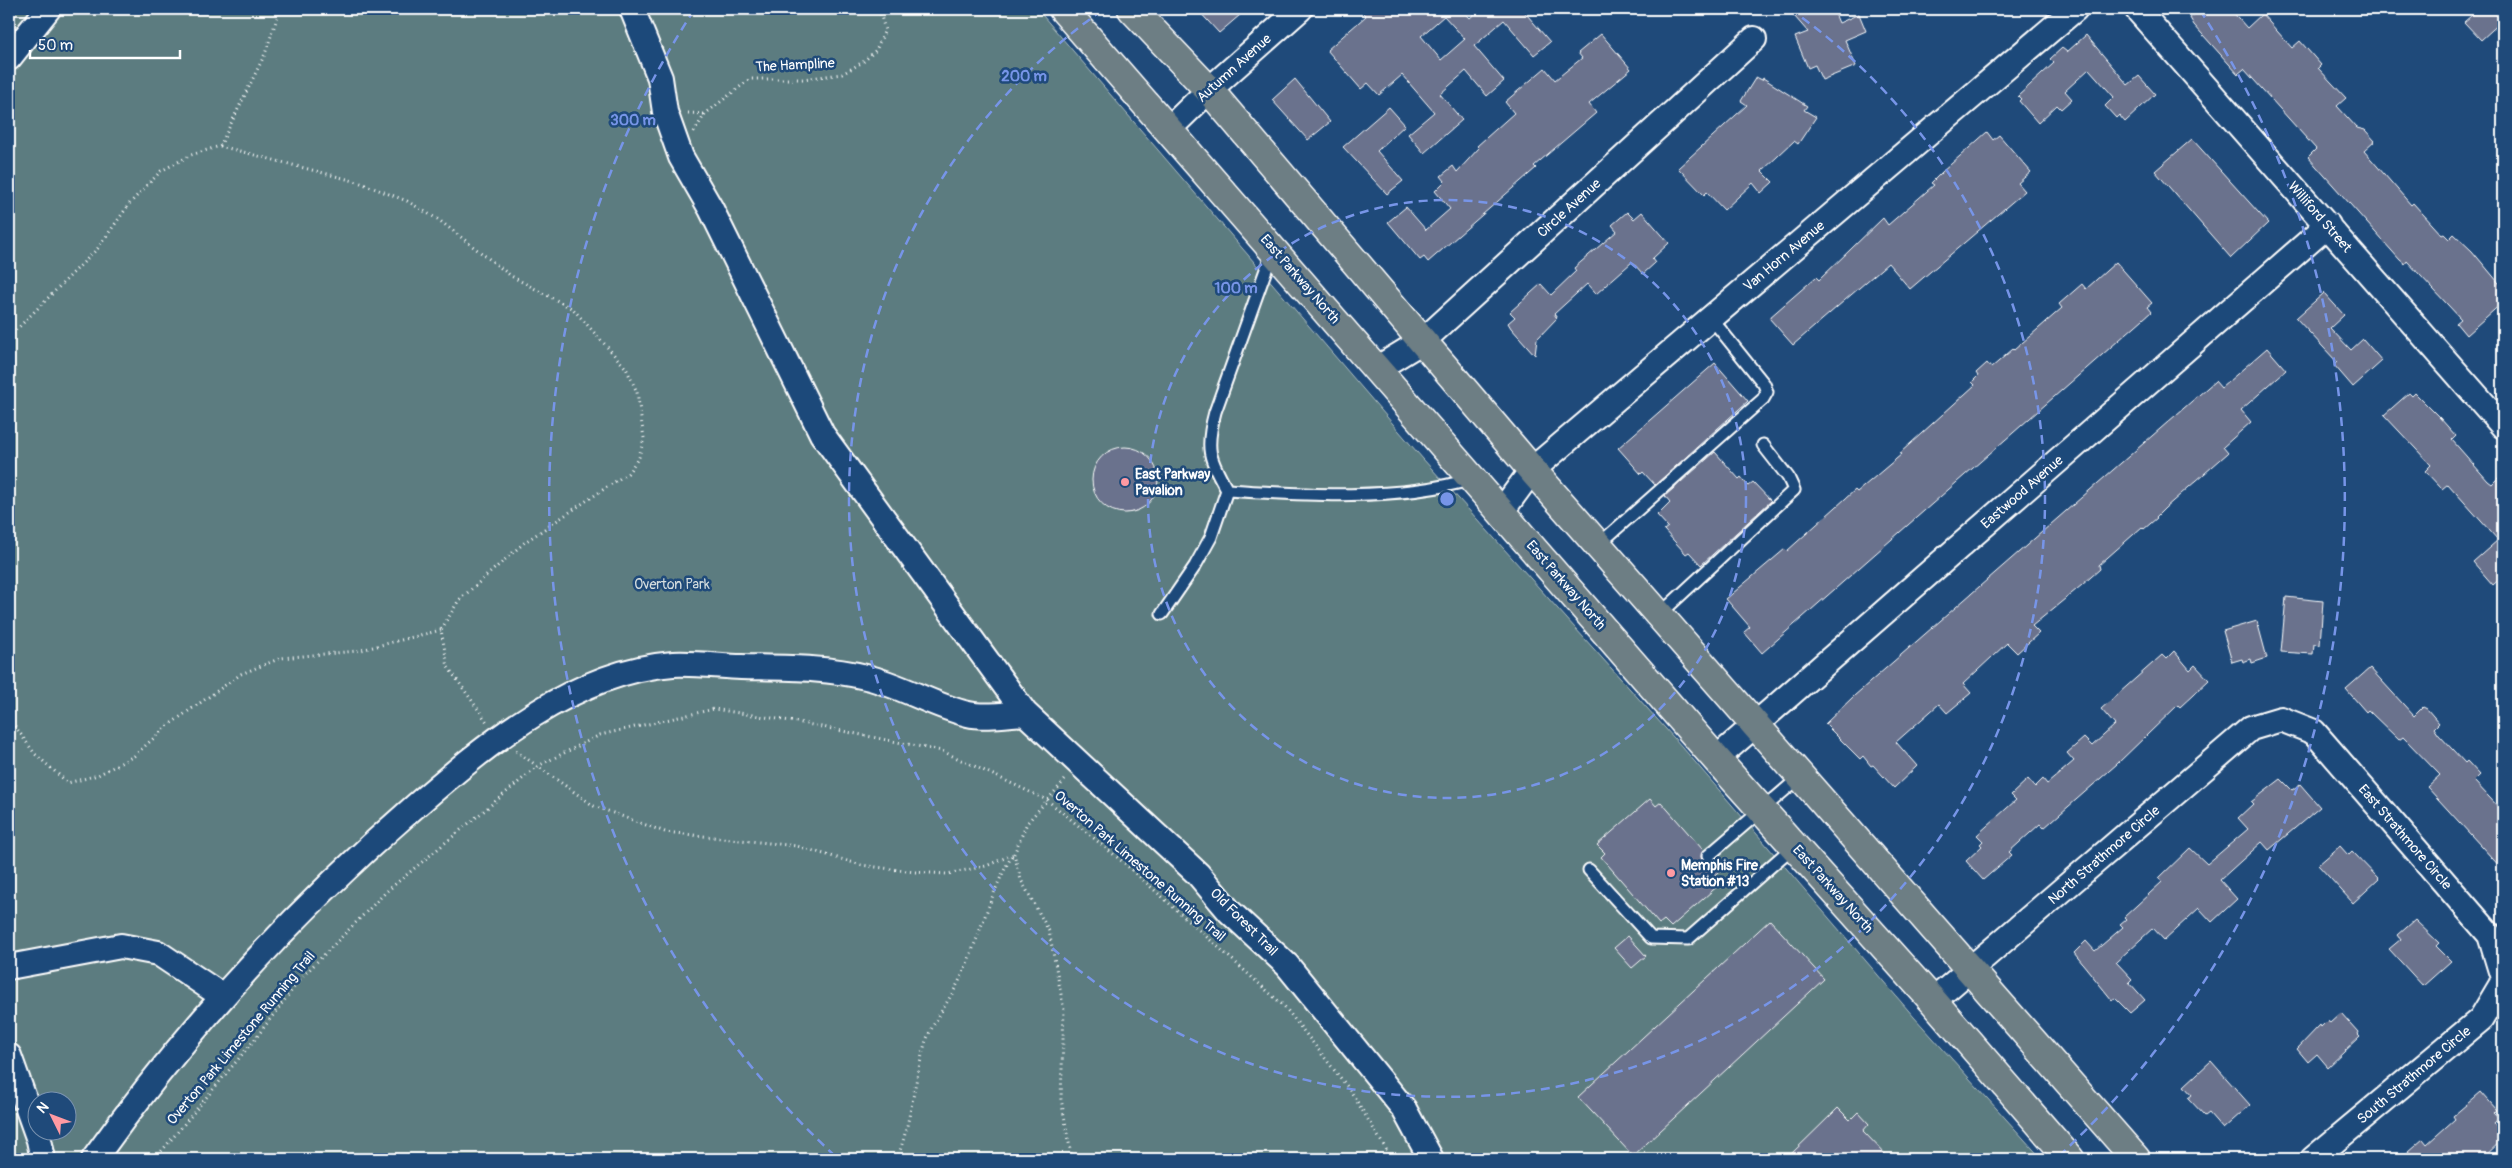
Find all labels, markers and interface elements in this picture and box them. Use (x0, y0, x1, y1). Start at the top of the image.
scale bar (30, 28, 180, 60)
street label: Autumn Avenue (1193, 30, 1275, 106)
text: 50 m (38, 36, 73, 55)
street label: The Hampline (755, 54, 835, 76)
text: 200 m (1001, 67, 1047, 86)
text: 300 m (610, 111, 656, 130)
street label: Circle Avenue (1534, 175, 1604, 241)
street label: Williford Street (2285, 178, 2356, 256)
street label: Van Horn Avenue (1740, 217, 1828, 295)
street label: East Parkway North (1257, 231, 1343, 327)
text: 100 m (1215, 279, 1257, 298)
street label: Eastwood Avenue (1978, 452, 2067, 532)
place label: East Parkway Pavalion (1135, 466, 1210, 499)
marker: East Parkway Pavalion (1119, 476, 1131, 488)
centre of rings (1438, 490, 1456, 508)
street label: East Parkway North (1523, 537, 1609, 633)
park label: Overton Park (634, 576, 710, 593)
street label: East Strathmore Circle (2355, 781, 2455, 893)
street label: Overton Park Limestone Running Trail (1051, 787, 1229, 945)
street label: North Strathmore Circle (2045, 802, 2163, 908)
street label: East Parkway North (1789, 842, 1877, 936)
place label: Memphis Fire Station #13 (1681, 857, 1759, 890)
marker: Memphis Fire Station #13 (1665, 867, 1677, 879)
street label: Old Forest Trail (1207, 885, 1281, 959)
street label: Overton Park Limestone Running Trail (163, 948, 319, 1128)
street label: South Strathmore Circle (2354, 1022, 2474, 1128)
north arrow (28, 1090, 78, 1140)
text: N (33, 1098, 52, 1117)

